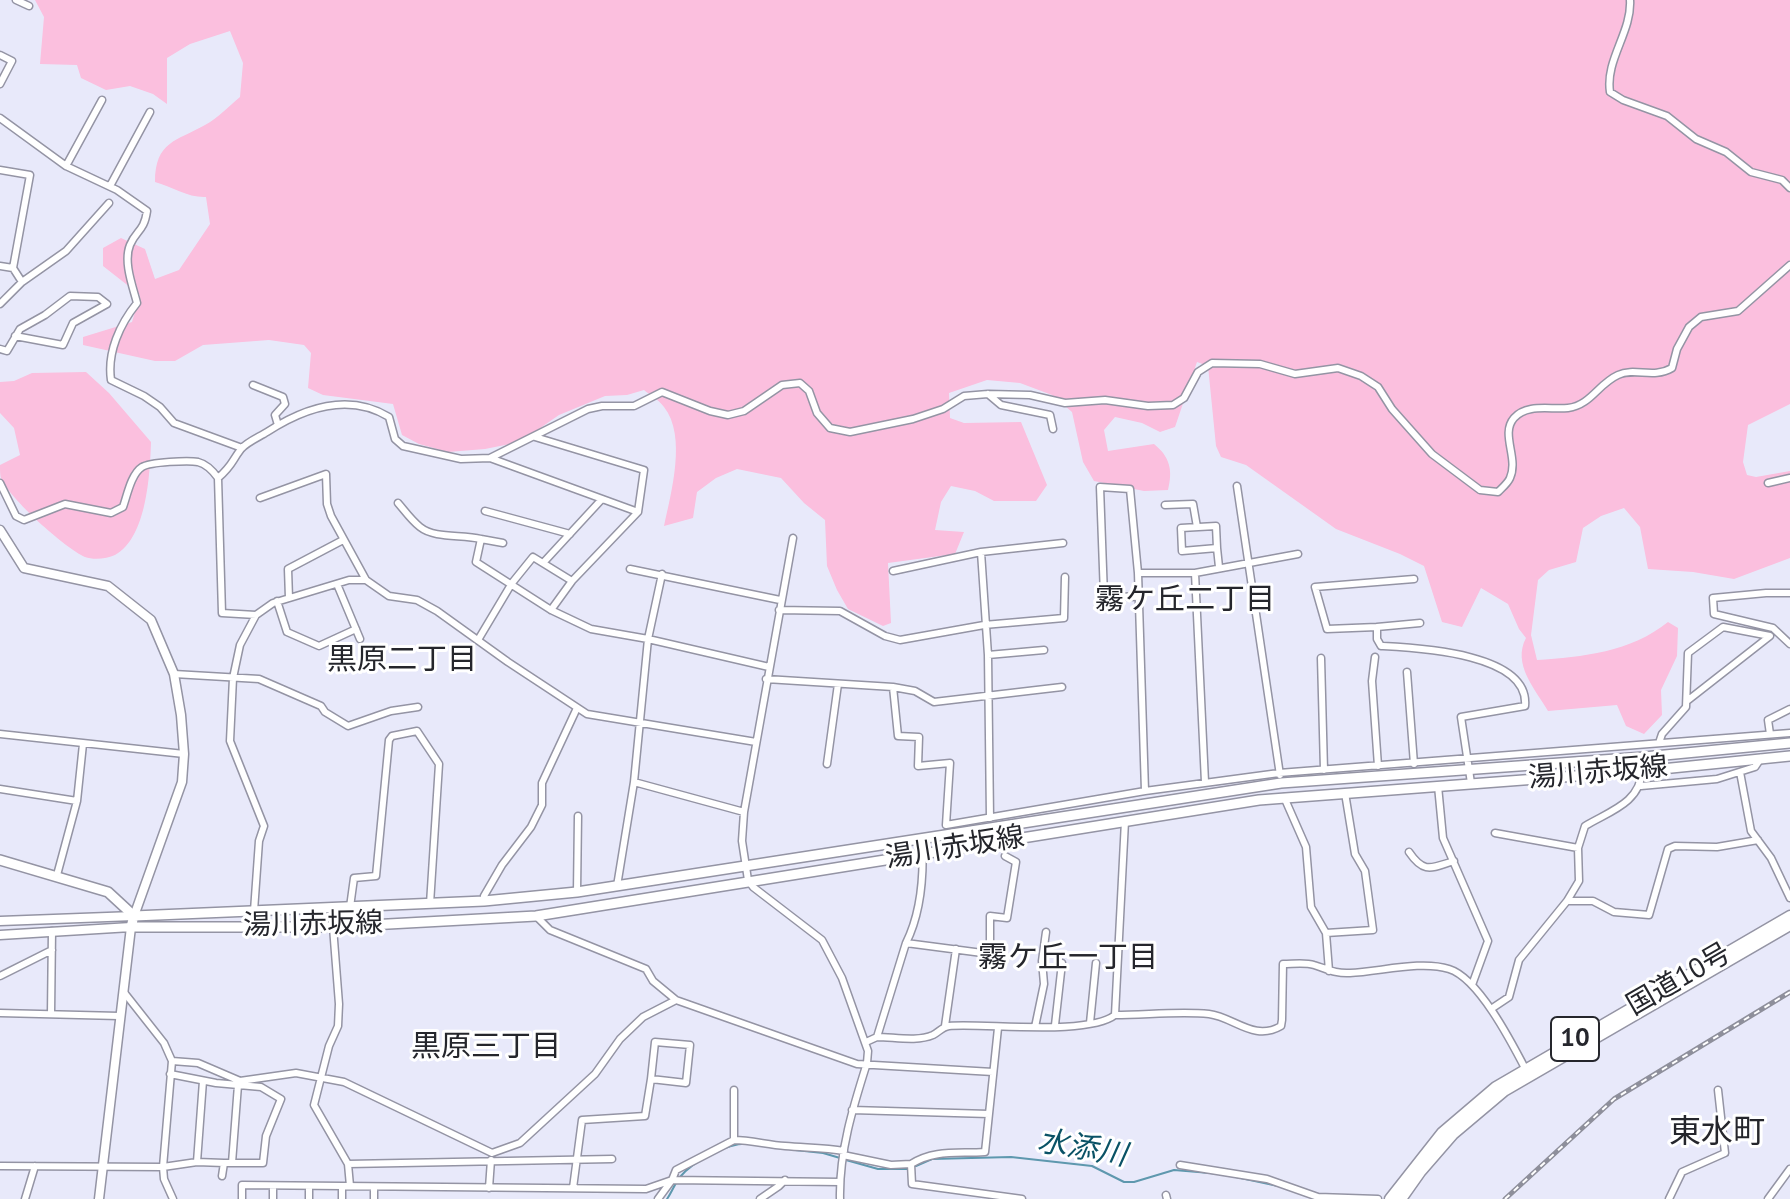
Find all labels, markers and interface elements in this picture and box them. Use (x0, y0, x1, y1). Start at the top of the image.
district label: 霧ケ丘二丁目 (1095, 582, 1275, 618)
district label: 黒原二丁目 (327, 642, 477, 678)
street label: 湯川赤坂線 (1527, 750, 1669, 796)
street label: 湯川赤坂線 (883, 820, 1027, 876)
street label: 湯川赤坂線 (243, 907, 383, 943)
street label: 国道10号 (1621, 937, 1737, 1023)
district label: 霧ケ丘一丁目 (978, 940, 1158, 976)
road number: 10 (1551, 1017, 1599, 1061)
district label: 黒原三丁目 (411, 1029, 561, 1065)
district label: 東水町 (1669, 1114, 1765, 1152)
water label: 水添川 (1035, 1123, 1129, 1175)

